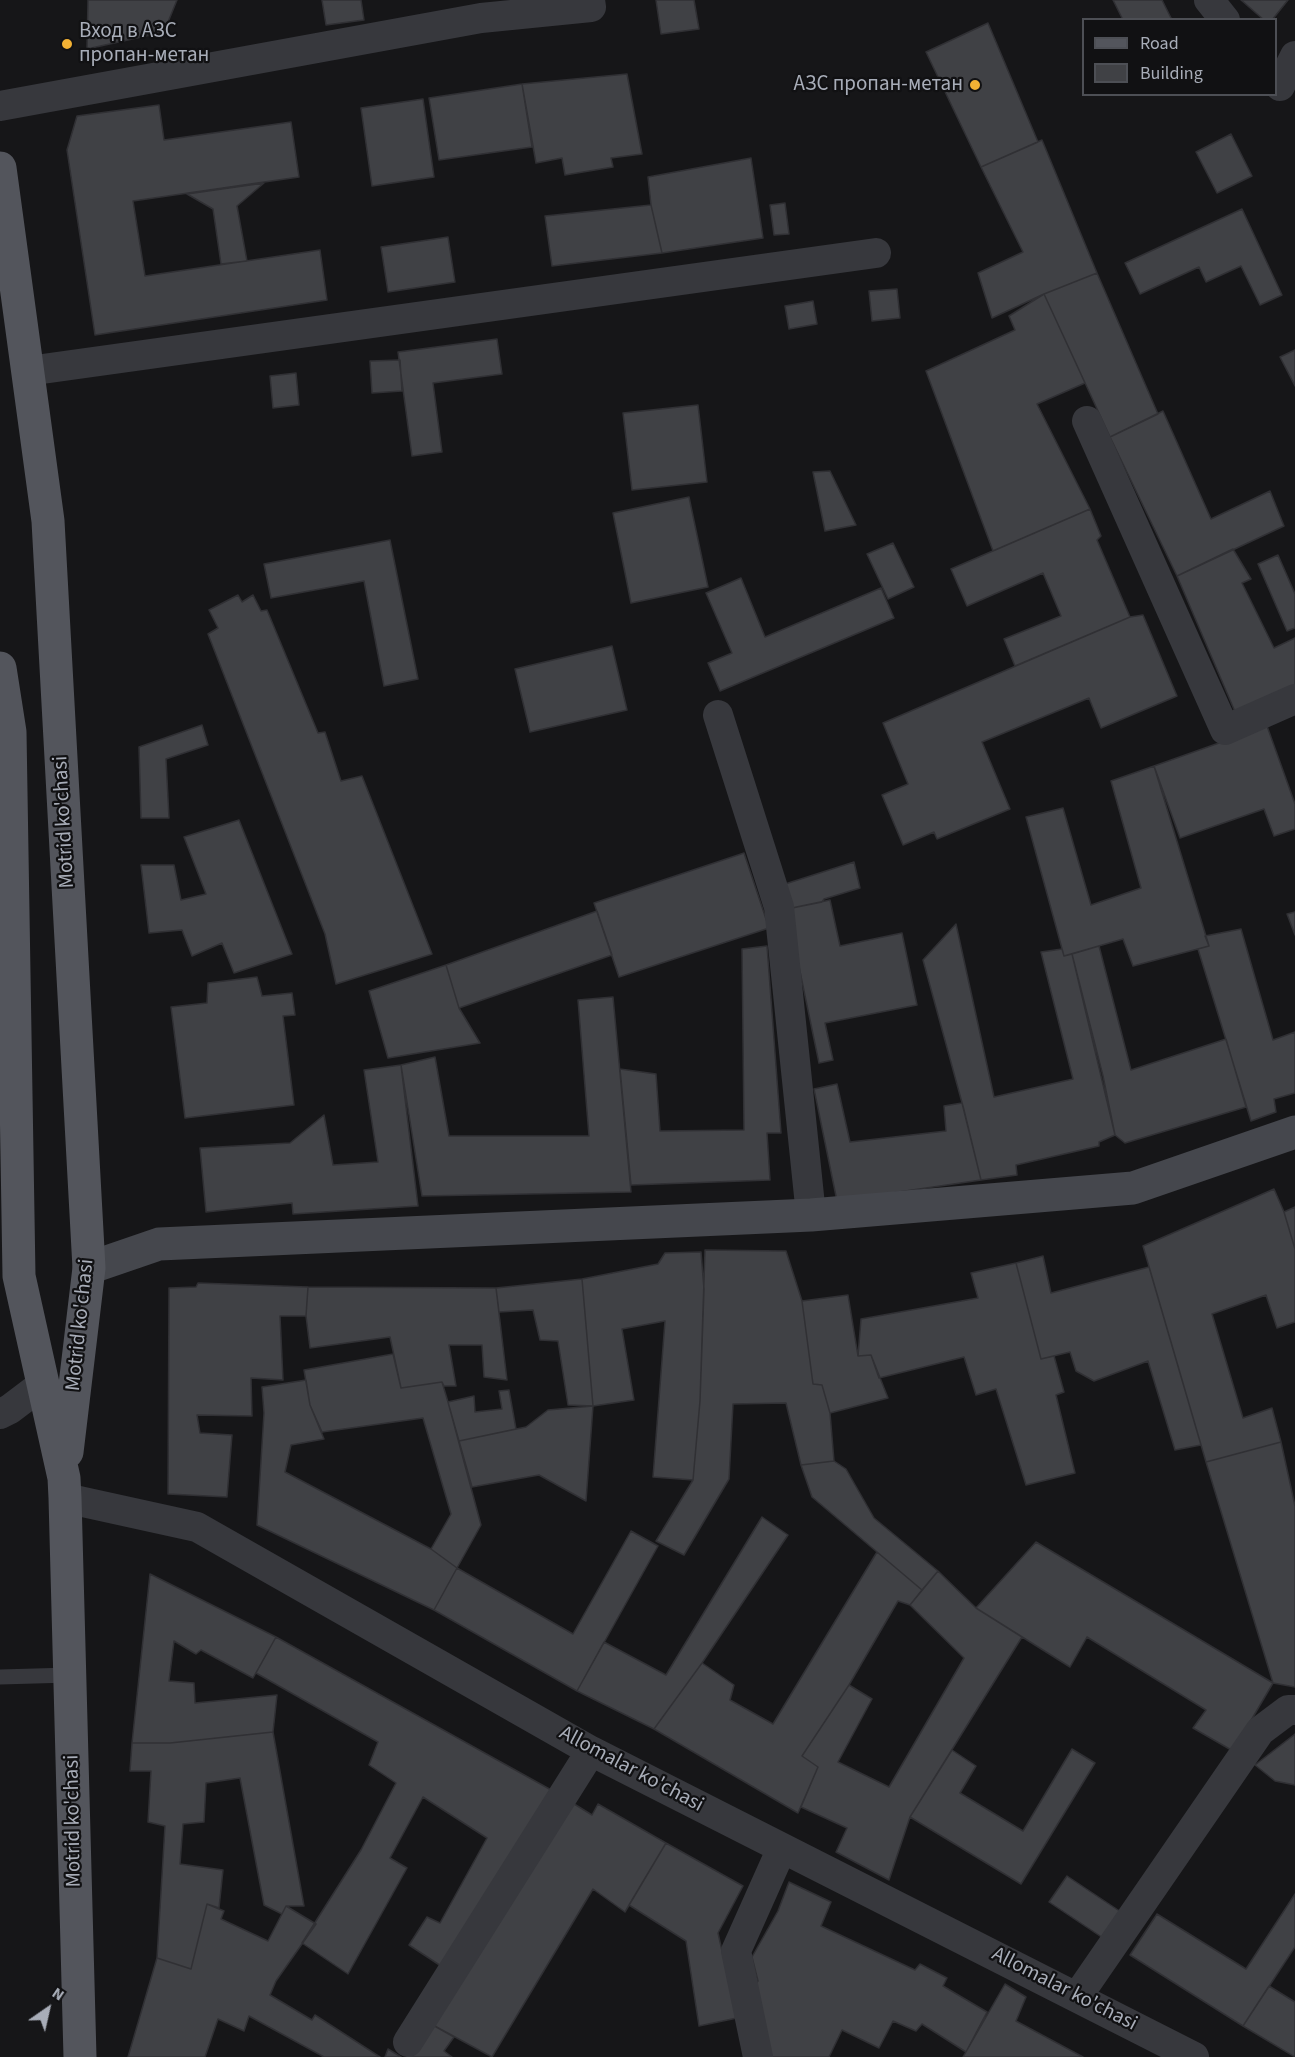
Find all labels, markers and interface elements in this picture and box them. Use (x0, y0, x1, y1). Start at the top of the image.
legend (1082, 18, 1277, 96)
place label: Вход в АЗС пропан-метан (79, 19, 209, 69)
text: Road (1140, 31, 1179, 56)
marker: Вход в АЗС пропан-метан (60, 37, 74, 51)
text: Building (1140, 61, 1203, 86)
place label: АЗС пропан-метан (794, 72, 963, 98)
marker: АЗС пропан-метан (968, 78, 982, 92)
street label: Motrid ko'chasi (49, 755, 81, 889)
street label: Motrid ko'chasi (62, 1258, 100, 1392)
street label: Allomalar ko'chasi (555, 1721, 707, 1819)
street label: Motrid ko'chasi (60, 1754, 88, 1888)
street label: Allomalar ko'chasi (987, 1942, 1141, 2038)
north arrow (18, 1979, 78, 2039)
text: N (47, 1982, 69, 2006)

